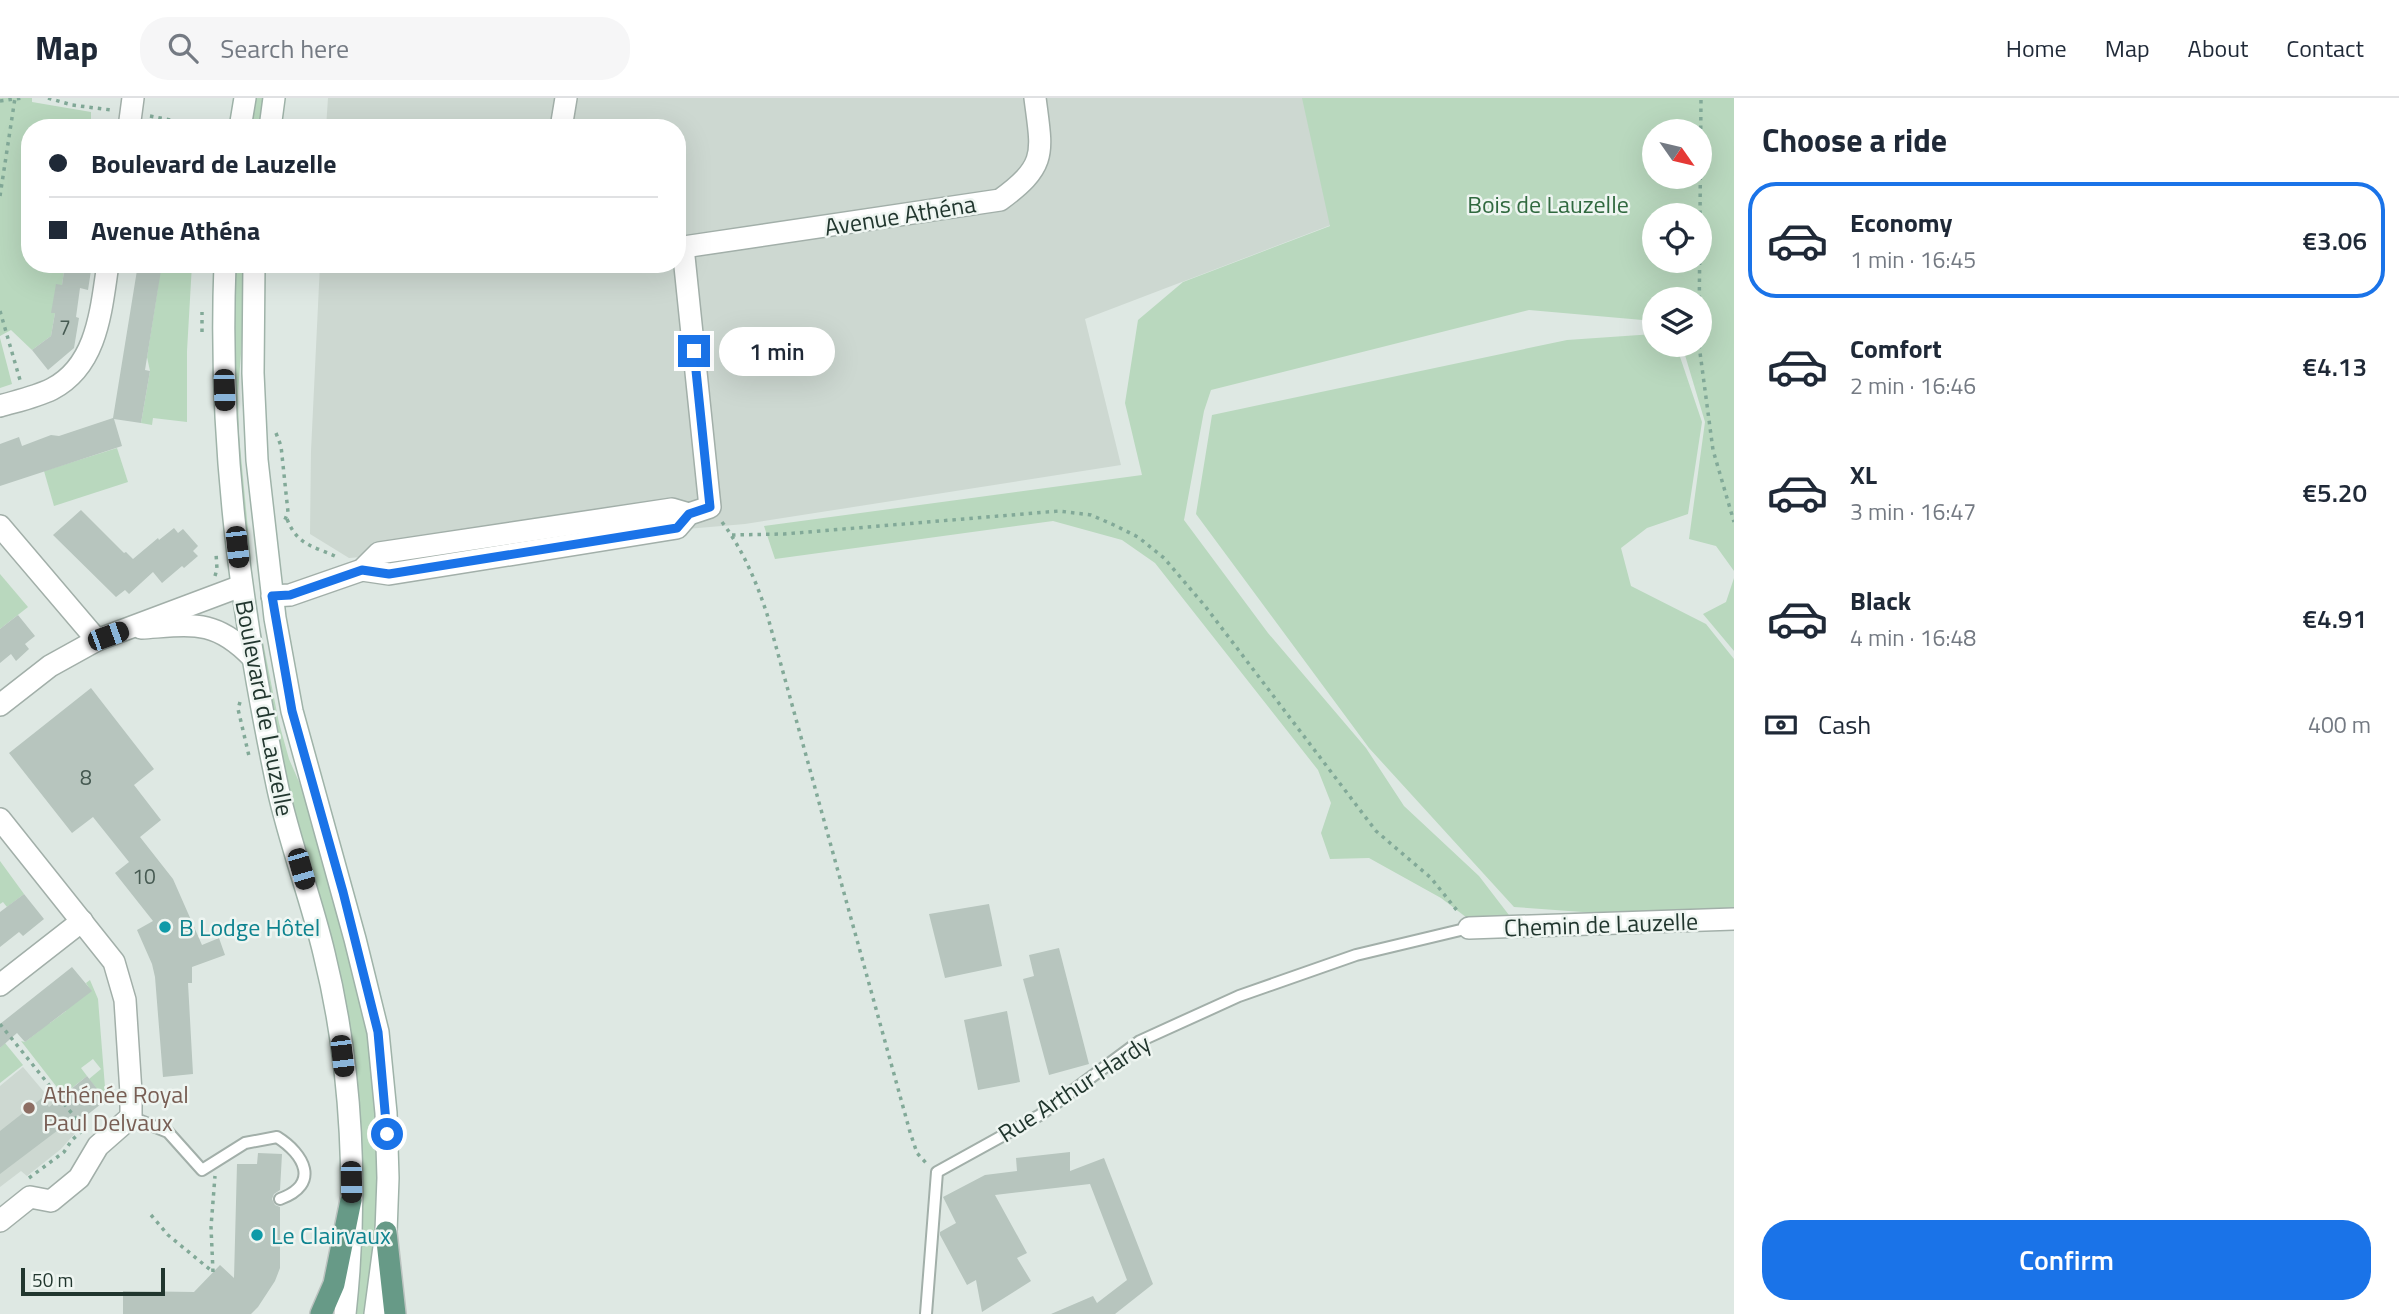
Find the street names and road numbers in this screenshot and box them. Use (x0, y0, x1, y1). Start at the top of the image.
street label: Avenue Athéna (822, 185, 978, 245)
street label: Boulevard de Lauzelle (226, 597, 304, 819)
street label: Chemin de Lauzelle (1503, 903, 1699, 945)
street label: Rue Arthur Hardy (991, 1025, 1158, 1151)

